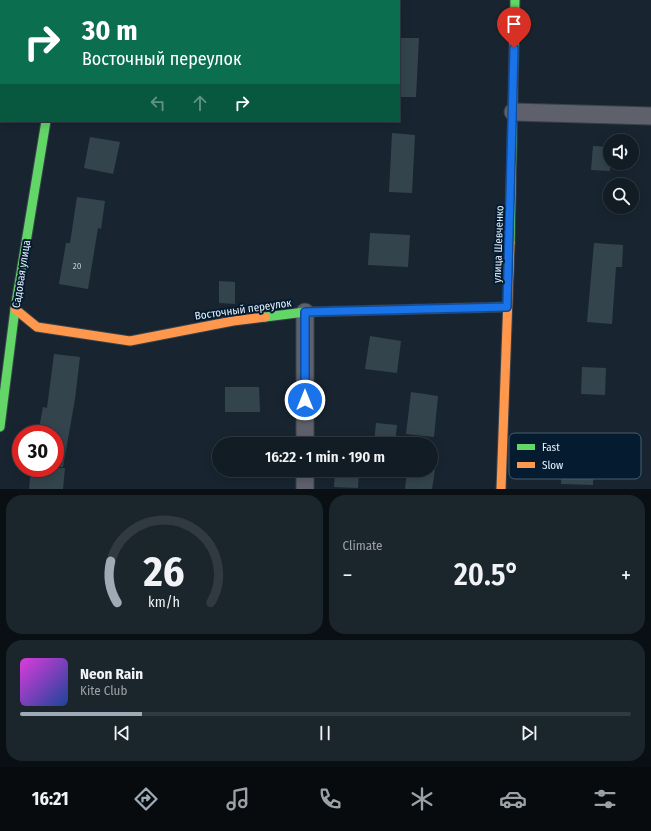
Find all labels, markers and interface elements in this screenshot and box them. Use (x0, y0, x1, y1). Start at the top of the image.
pin (497, 7.0, 531, 48)
icon: arrive (503, 13, 525, 35)
text: 30 m (82, 14, 138, 47)
icon: right (16, 16, 68, 68)
text: Восточный переулок (82, 48, 242, 70)
icon: left (147, 92, 169, 114)
icon: ahead (189, 92, 211, 114)
icon: right (231, 92, 253, 114)
map controls (603, 134, 639, 214)
button: sound (603, 134, 639, 170)
button: search (603, 178, 639, 214)
street label: улица Шевченко (491, 205, 506, 283)
street label: Садовая улица (10, 239, 33, 309)
house number: 20 (73, 261, 82, 271)
street label: Восточный переулок (194, 296, 293, 323)
position arrow (284, 379, 326, 421)
speed limit sign: 30 (12, 425, 64, 477)
legend (509, 433, 641, 479)
text: Fast (542, 441, 560, 454)
text: 16:22 · 1 min · 190 m (265, 448, 385, 466)
text: Slow (542, 459, 563, 472)
text: Climate (343, 538, 383, 553)
text: 26 (143, 546, 185, 596)
text: 20.5° (454, 557, 519, 593)
text: − (343, 562, 352, 589)
text: + (621, 562, 631, 589)
text: km/h (148, 593, 180, 610)
text: Neon Rain (80, 665, 143, 683)
text: Kite Club (80, 683, 127, 698)
icon: previous (111, 722, 133, 744)
icon: pause (314, 722, 336, 744)
icon: next (518, 722, 540, 744)
icon: directions (132, 785, 160, 813)
icon: music (224, 785, 252, 813)
icon: phone (316, 785, 344, 813)
icon: climate (408, 785, 436, 813)
icon: car (499, 785, 527, 813)
icon: filters (591, 785, 619, 813)
text: 16:21 (32, 788, 69, 810)

